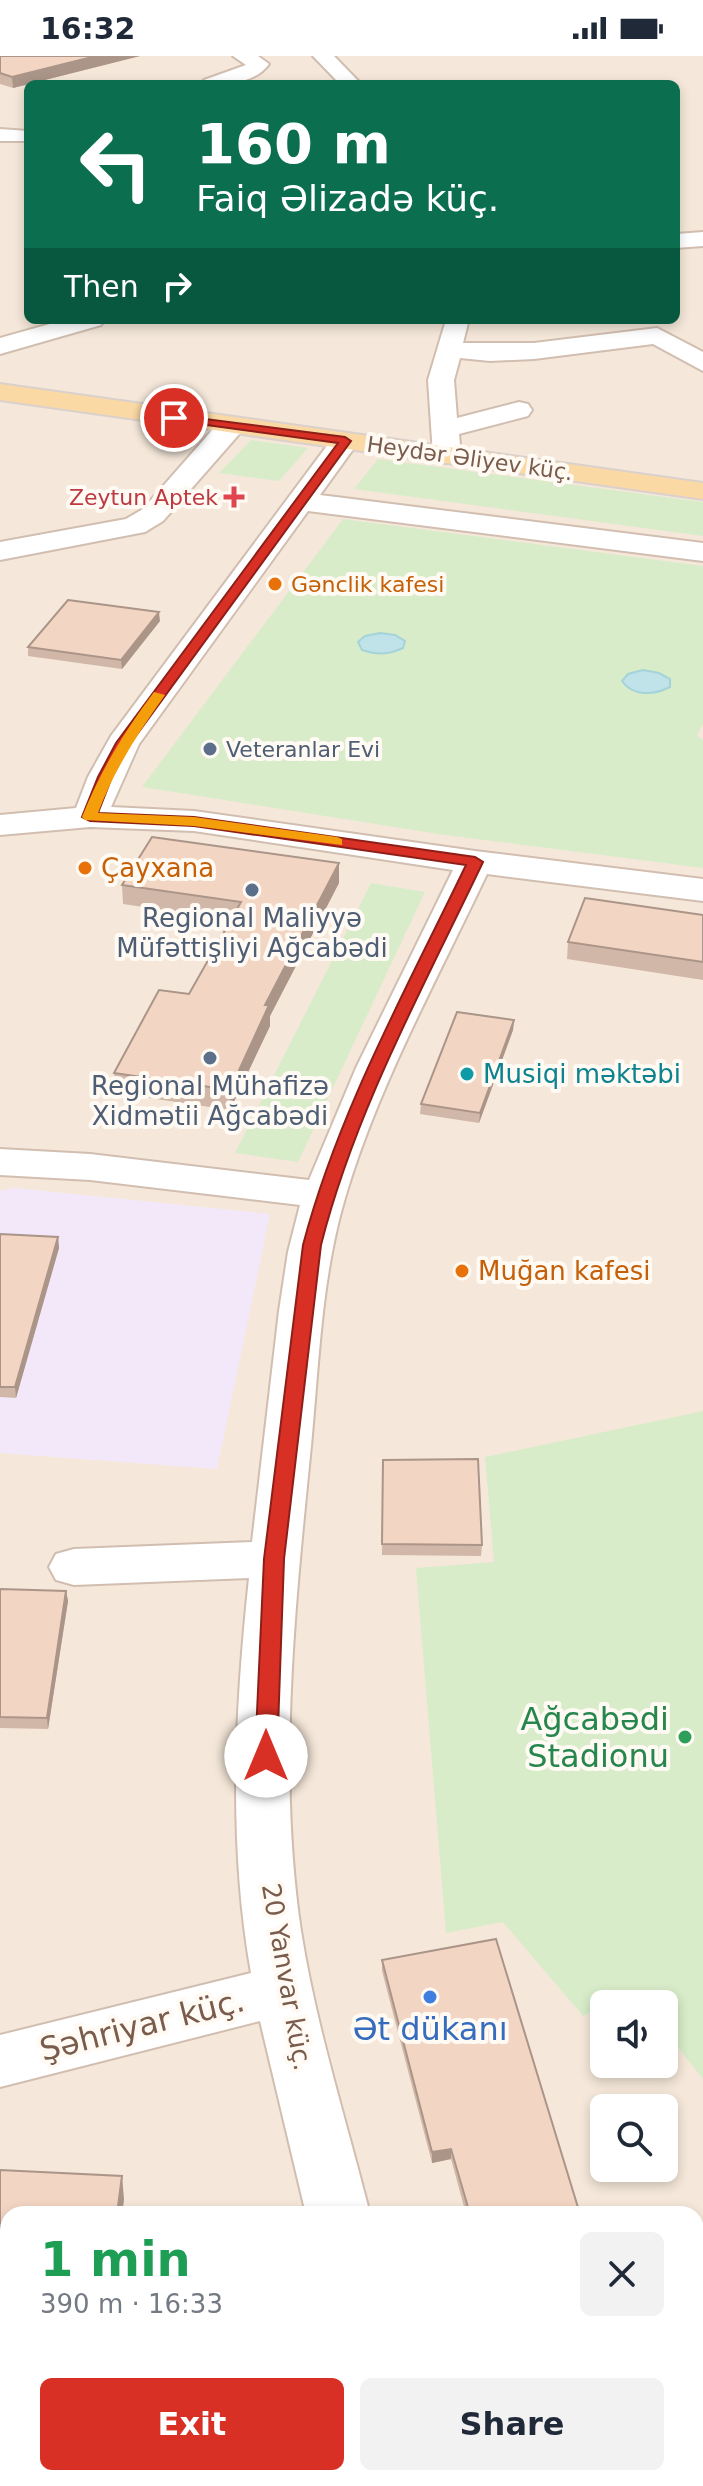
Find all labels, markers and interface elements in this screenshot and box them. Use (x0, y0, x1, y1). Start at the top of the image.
text: 16:32 (40, 11, 136, 46)
text: 160 m (196, 111, 391, 176)
icon: left (64, 112, 168, 216)
text: Faiq Əlizadə küç. (196, 178, 499, 219)
icon: right (155, 264, 199, 308)
text: Then (64, 269, 139, 304)
pin (140, 384, 208, 452)
icon: arrive (152, 396, 196, 440)
street label: Heydər Əliyev küç. (365, 432, 575, 485)
place label: Zeytun Aptek (69, 485, 218, 510)
marker: Zeytun Aptek (225, 488, 243, 506)
place label: Gənclik kafesi (291, 572, 444, 597)
marker: Gənclik kafesi (266, 575, 284, 593)
place label: Veteranlar Evi (226, 737, 380, 762)
marker: Veteranlar Evi (201, 740, 219, 758)
place label: Çayxana (101, 853, 214, 883)
marker: Çayxana (76, 859, 94, 877)
marker: Regional Maliyyə Müfəttişliyi Ağcabədi (243, 881, 261, 899)
place label: Regional Maliyyə Müfəttişliyi Ağcabədi (116, 903, 388, 963)
marker: Regional Mühafizə Xidmətii Ağcabədi (201, 1049, 219, 1067)
place label: Musiqi məktəbi (483, 1059, 681, 1089)
marker: Musiqi məktəbi (458, 1065, 476, 1083)
place label: Regional Mühafizə Xidmətii Ağcabədi (91, 1071, 329, 1131)
place label: Muğan kafesi (478, 1256, 651, 1286)
marker: Muğan kafesi (453, 1262, 471, 1280)
place label: Ağcabədi Stadionu (520, 1700, 669, 1775)
position arrow (224, 1714, 308, 1798)
marker: Ağcabədi Stadionu (676, 1728, 694, 1746)
street label: 20 Yanvar küç. (256, 1881, 318, 2073)
street label: Şəhriyar küç. (36, 1981, 248, 2069)
marker: Әt dükanı (421, 1988, 439, 2006)
map controls (590, 1990, 678, 2182)
button: sound (590, 1990, 678, 2078)
place label: Әt dükanı (352, 2010, 508, 2048)
button: search (590, 2094, 678, 2182)
text: 1 min (40, 2231, 191, 2287)
button: close (580, 2232, 664, 2316)
text: 390 m · 16:33 (40, 2289, 223, 2319)
button: Exit (40, 2378, 344, 2470)
button: Share (360, 2378, 664, 2470)

